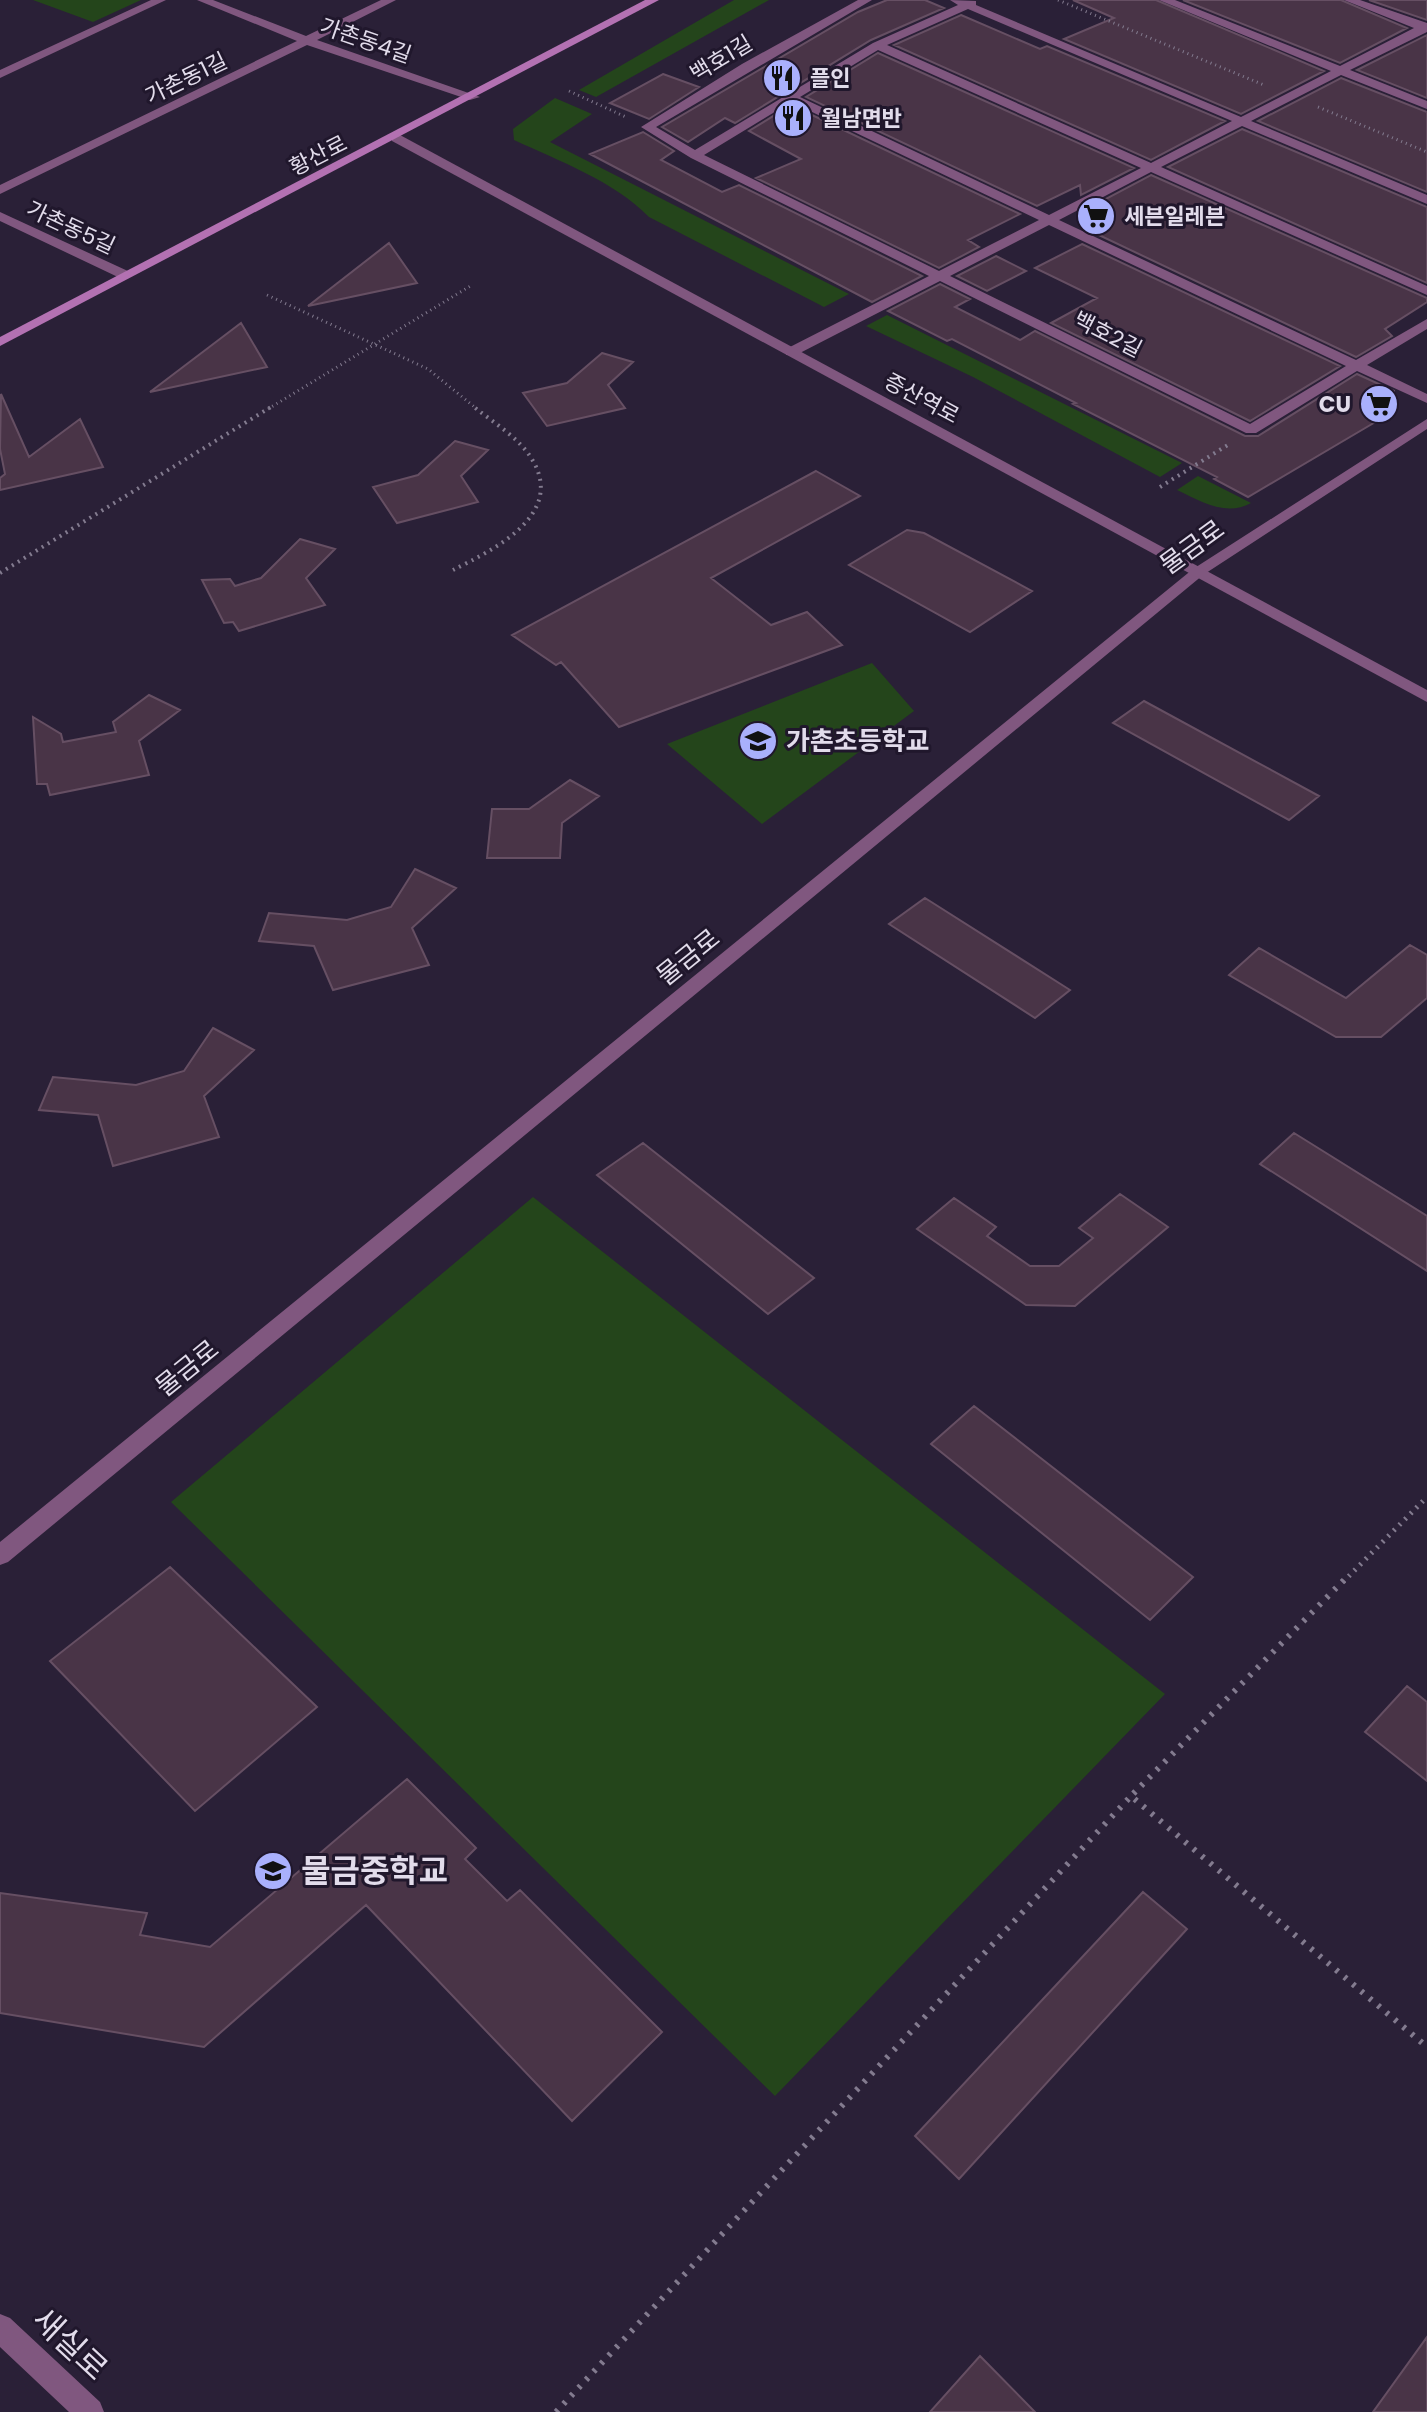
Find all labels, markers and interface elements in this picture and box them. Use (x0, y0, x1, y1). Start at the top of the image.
street label: 가촌동4길 (316, 10, 416, 71)
street label: 백호1길 (684, 28, 758, 89)
street label: 가촌동1길 (140, 45, 233, 112)
restaurant icon: 플인 (761, 57, 803, 99)
place label: 플인 (810, 63, 850, 94)
restaurant icon: 월남면반 (772, 97, 814, 139)
place label: 월남면반 (821, 103, 902, 134)
street label: 황산로 (284, 128, 352, 183)
street label: 가촌동5길 (21, 193, 120, 262)
supermarket icon: 세븐일레븐 (1075, 195, 1117, 237)
place label: 세븐일레븐 (1124, 201, 1225, 232)
street label: 백호2길 (1068, 304, 1147, 365)
street label: 증산역로 (879, 366, 965, 431)
supermarket icon: CU (1358, 383, 1400, 425)
place label: CU (1319, 389, 1351, 420)
street label: 물금로 (1152, 511, 1232, 583)
school or university icon: 가촌초등학교 (737, 720, 779, 762)
place label: 가촌초등학교 (786, 723, 930, 759)
street label: 물금로 (649, 920, 727, 994)
street label: 물금로 (148, 1331, 226, 1405)
place label: 물금중학교 (301, 1848, 448, 1893)
school or university icon: 물금중학교 (252, 1850, 294, 1892)
street label: 새실로 (23, 2297, 118, 2390)

